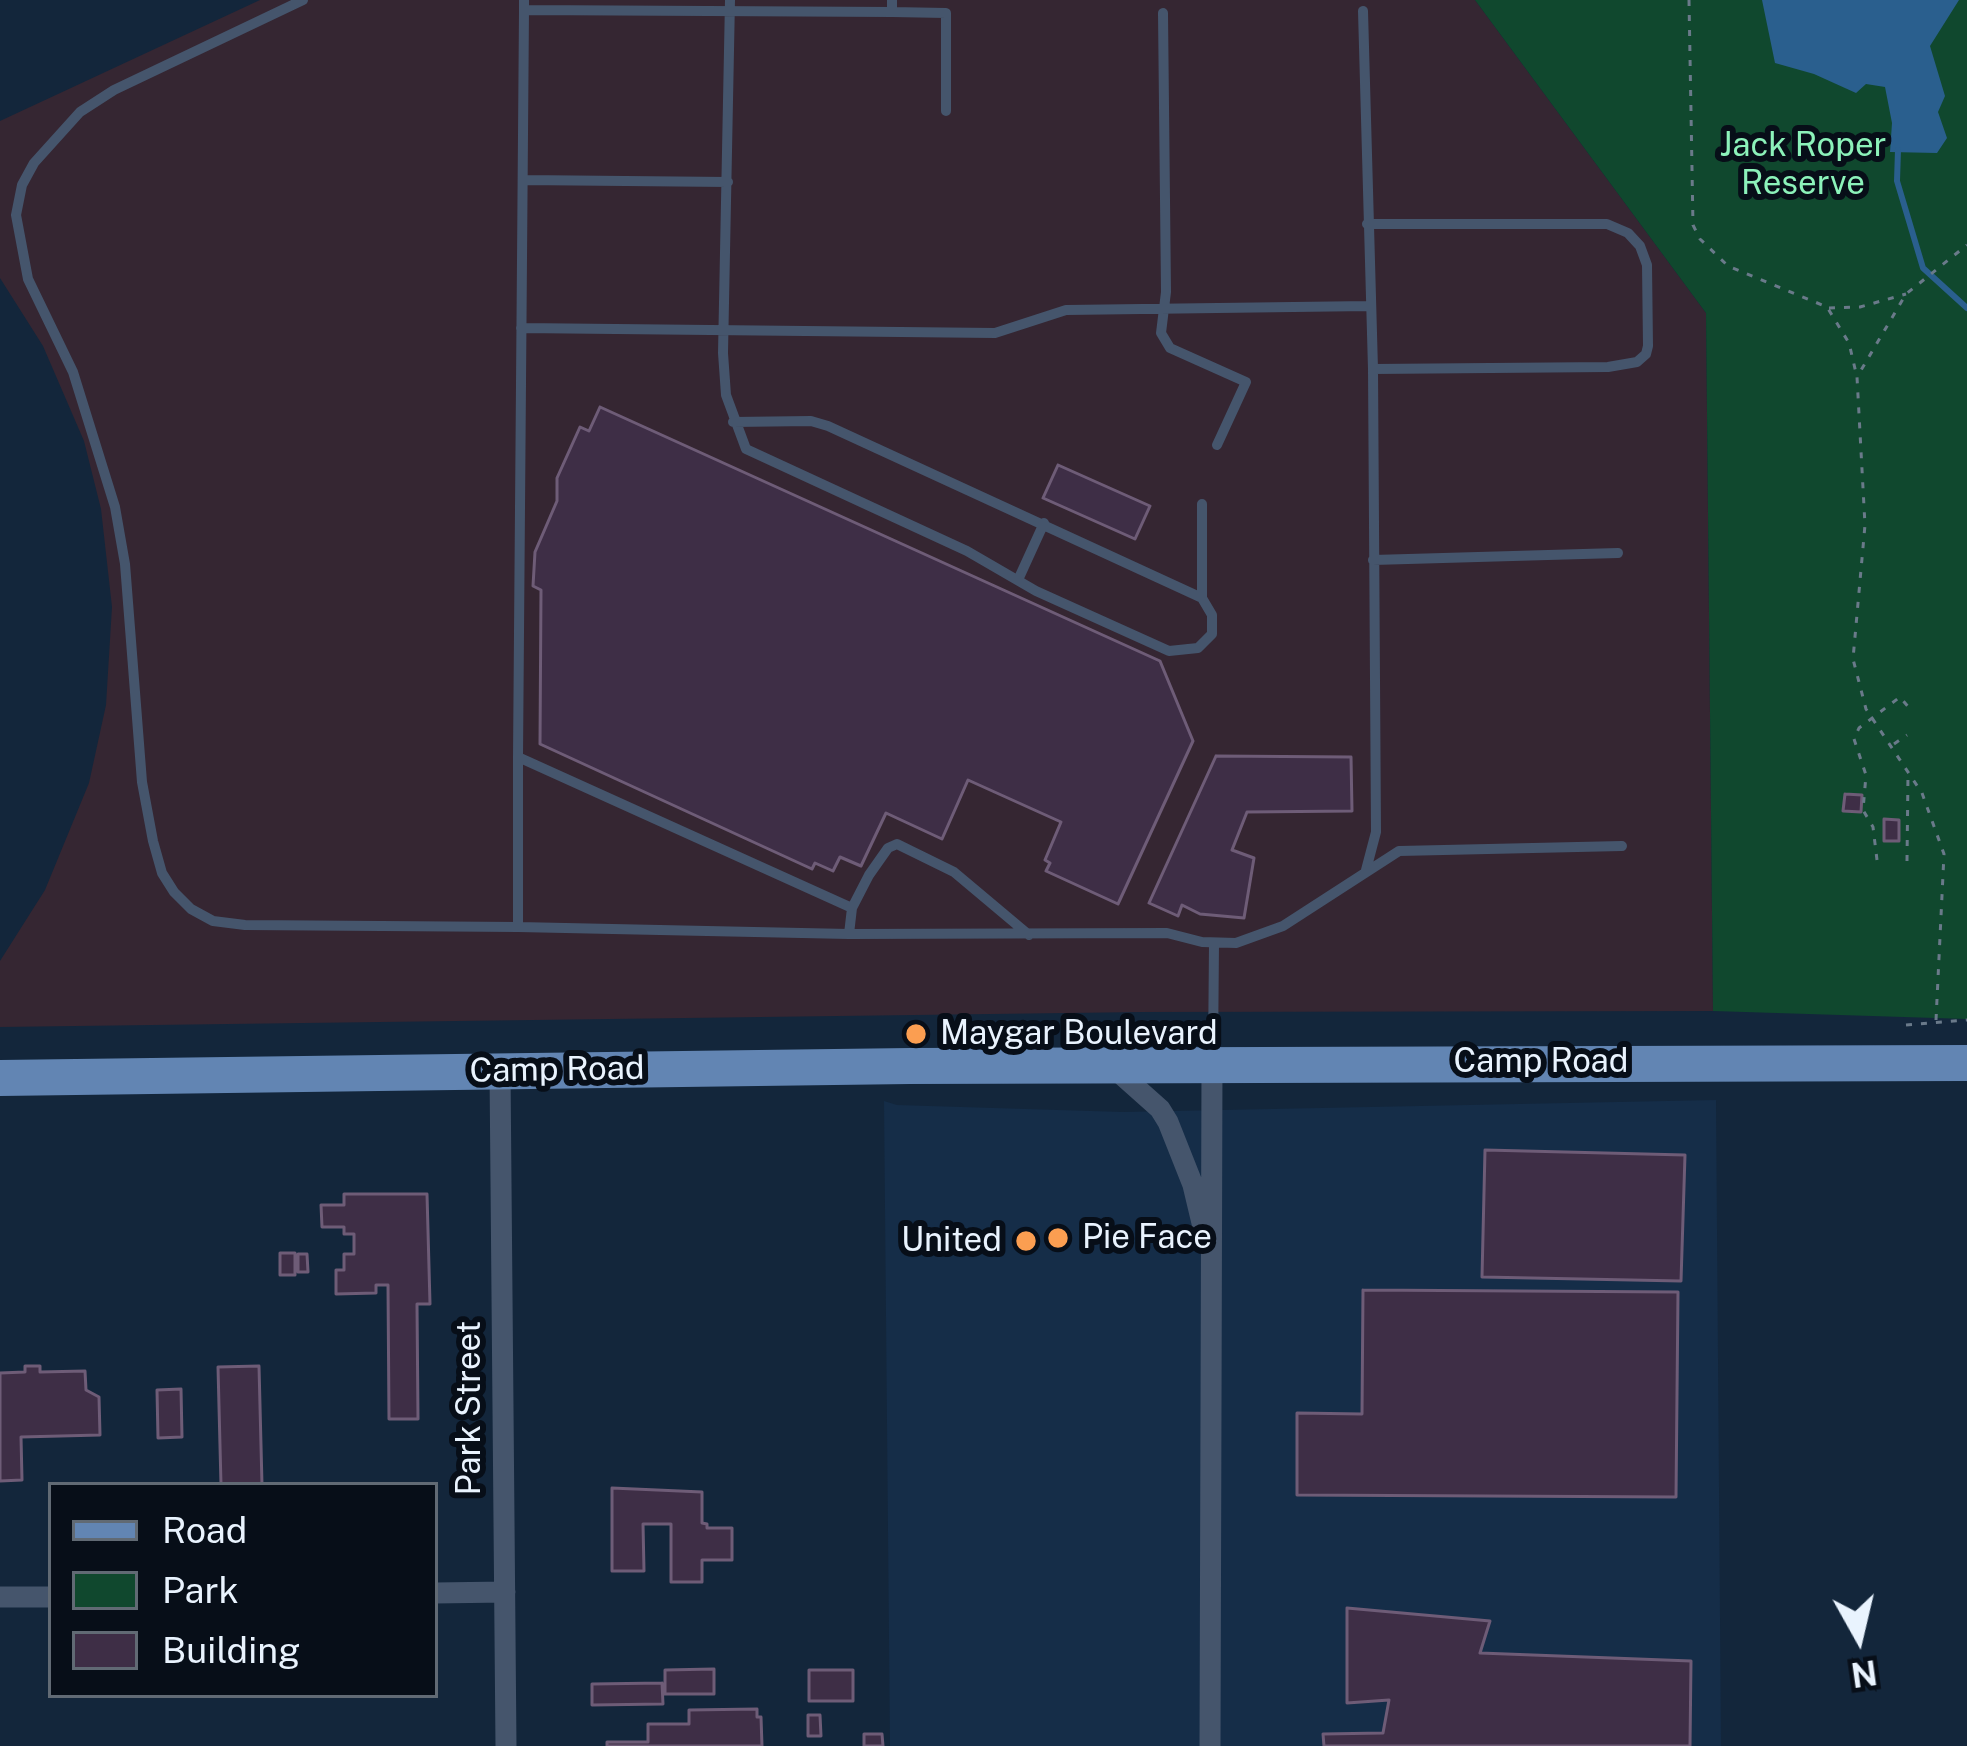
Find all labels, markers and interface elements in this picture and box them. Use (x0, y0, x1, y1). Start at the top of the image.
park label: Jack Roper Reserve (1719, 126, 1887, 204)
place label: Maygar Boulevard (940, 1014, 1218, 1054)
marker: Maygar Boulevard (903, 1021, 929, 1047)
street label: Camp Road (1453, 1042, 1629, 1082)
street label: Camp Road (469, 1049, 645, 1091)
place label: Pie Face (1082, 1218, 1212, 1258)
place label: United (901, 1221, 1002, 1261)
marker: Pie Face (1045, 1225, 1071, 1251)
marker: United (1013, 1228, 1039, 1254)
street label: Park Street (450, 1321, 490, 1495)
legend (48, 1482, 438, 1698)
text: Road (162, 1509, 247, 1551)
text: Park (162, 1569, 239, 1611)
north arrow (1799, 1578, 1919, 1698)
text: Building (162, 1629, 300, 1671)
text: N (1849, 1653, 1879, 1694)

